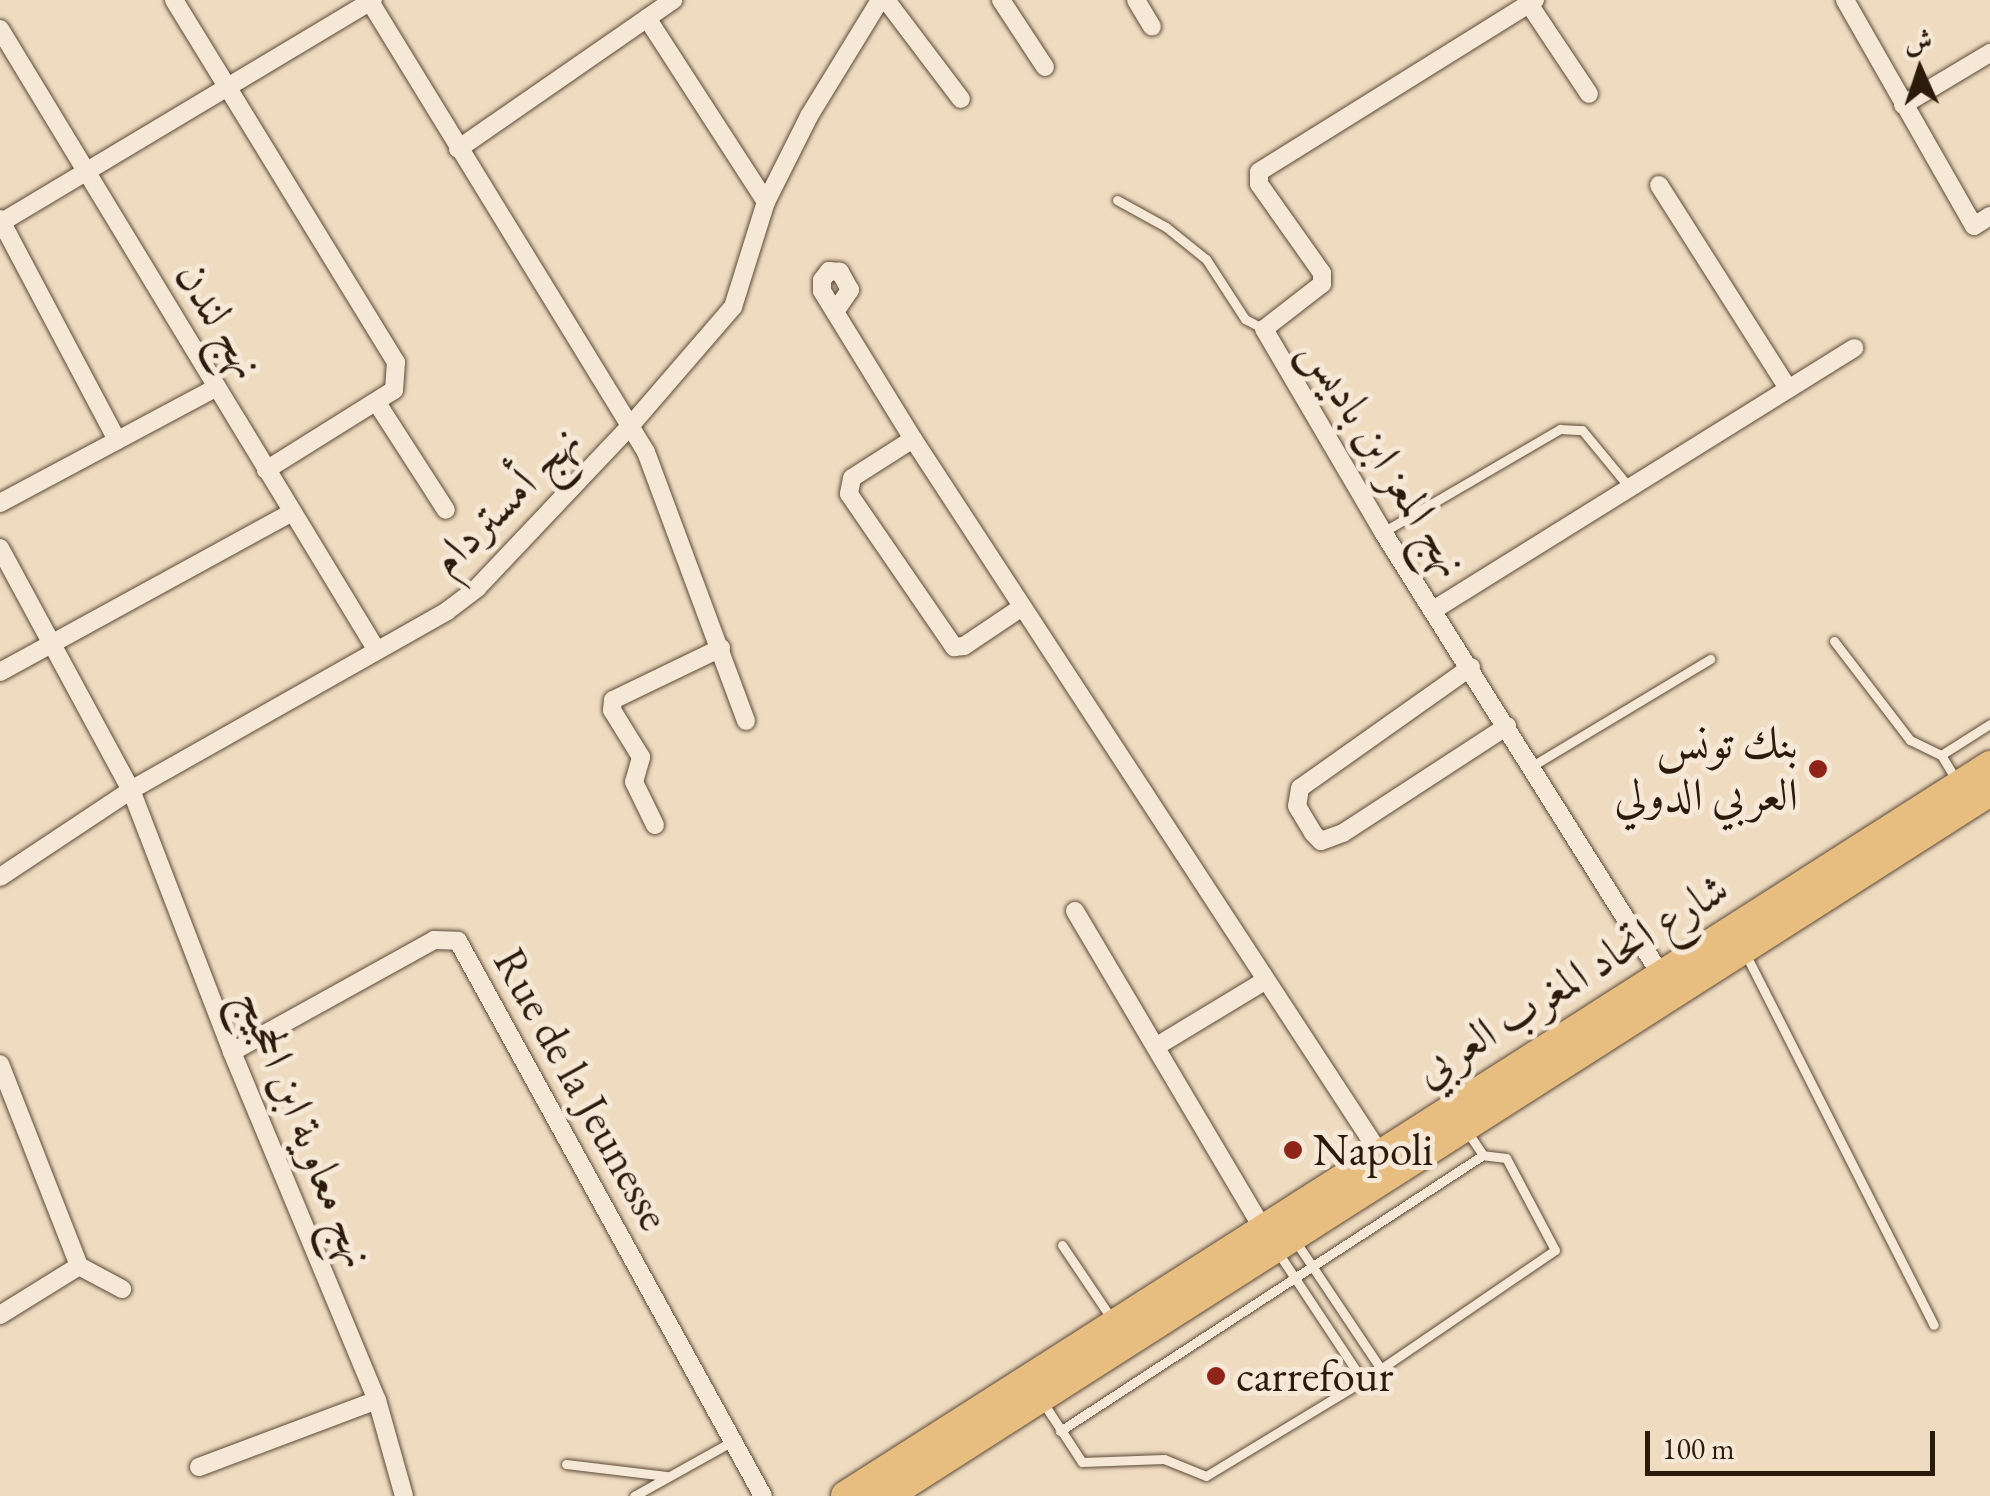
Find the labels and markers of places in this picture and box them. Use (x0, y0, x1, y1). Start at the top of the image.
place label: بنك تونس العربي الدولي (1614, 716, 1798, 822)
marker: بنك تونس العربي الدولي (1807, 758, 1829, 780)
place label: Napoli (1313, 1123, 1433, 1177)
marker: Napoli (1282, 1139, 1304, 1161)
place label: carrefour (1236, 1349, 1393, 1403)
marker: carrefour (1205, 1365, 1227, 1387)

